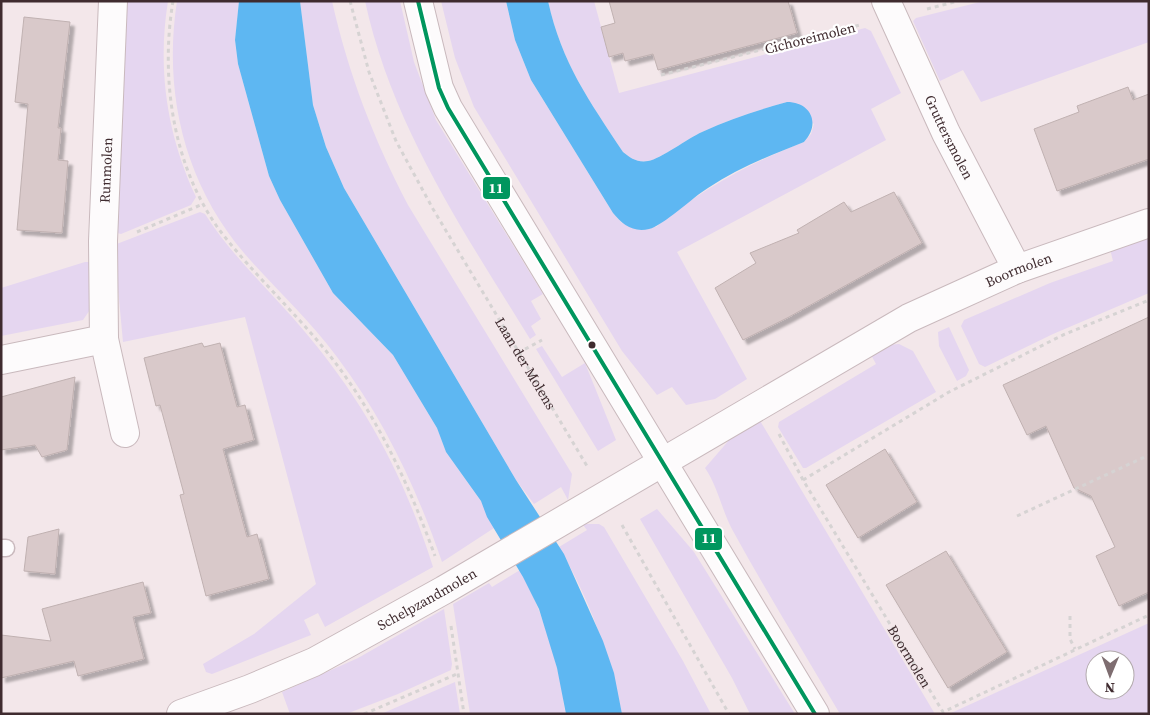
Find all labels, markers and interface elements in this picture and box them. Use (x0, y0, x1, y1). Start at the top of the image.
street label: Cichoreimolen (763, 17, 858, 59)
street label: Gruttersmolen (920, 92, 979, 183)
street label: Runmolen (95, 136, 117, 203)
line badge: 11 (482, 176, 511, 200)
text: 11 (488, 178, 504, 198)
street label: Boormolen (982, 247, 1055, 292)
street label: Laan der Molens (490, 313, 561, 413)
unlabelled marker (587, 340, 597, 350)
line badge: 11 (694, 527, 723, 551)
text: 11 (701, 528, 717, 548)
street label: Schelpzandmolen (373, 563, 481, 635)
street label: Boormolen (883, 621, 936, 692)
north arrow (1085, 650, 1135, 700)
text: N (1104, 678, 1115, 698)

